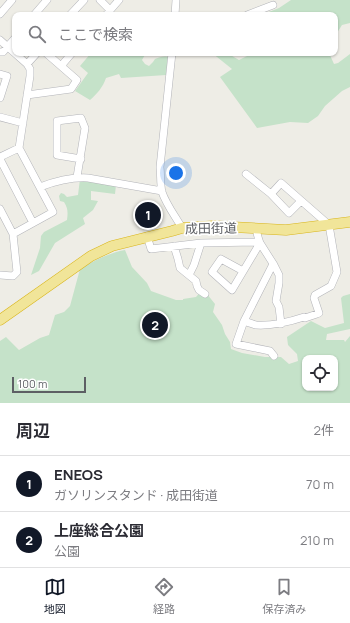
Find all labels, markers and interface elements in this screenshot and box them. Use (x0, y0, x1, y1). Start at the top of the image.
search box (12, 12, 338, 56)
icon: search (26, 23, 48, 45)
text: ここで検索 (58, 24, 133, 45)
your location (166, 163, 186, 183)
pin: 1 (135, 200, 161, 230)
street label: 成田街道 (185, 219, 237, 237)
pin: 2 (142, 310, 168, 340)
map controls (302, 355, 338, 391)
button: locate (302, 355, 338, 391)
scale bar (12, 375, 86, 394)
text: 100 m (18, 376, 47, 391)
text: 周辺 (16, 419, 50, 442)
text: 2件 (314, 421, 334, 439)
text: ENEOS (54, 464, 103, 485)
text: 1 (26, 475, 32, 493)
text: 70 m (306, 475, 334, 493)
text: ガソリンスタンド · 成田街道 (54, 486, 218, 504)
text: 上座総合公園 (54, 520, 144, 541)
text: 2 (25, 531, 33, 549)
text: 210 m (300, 531, 334, 549)
text: 公園 (54, 542, 80, 560)
tab: 地図 (44, 576, 66, 616)
tab: 経路 (153, 576, 175, 616)
tab: 保存済み (262, 576, 306, 616)

